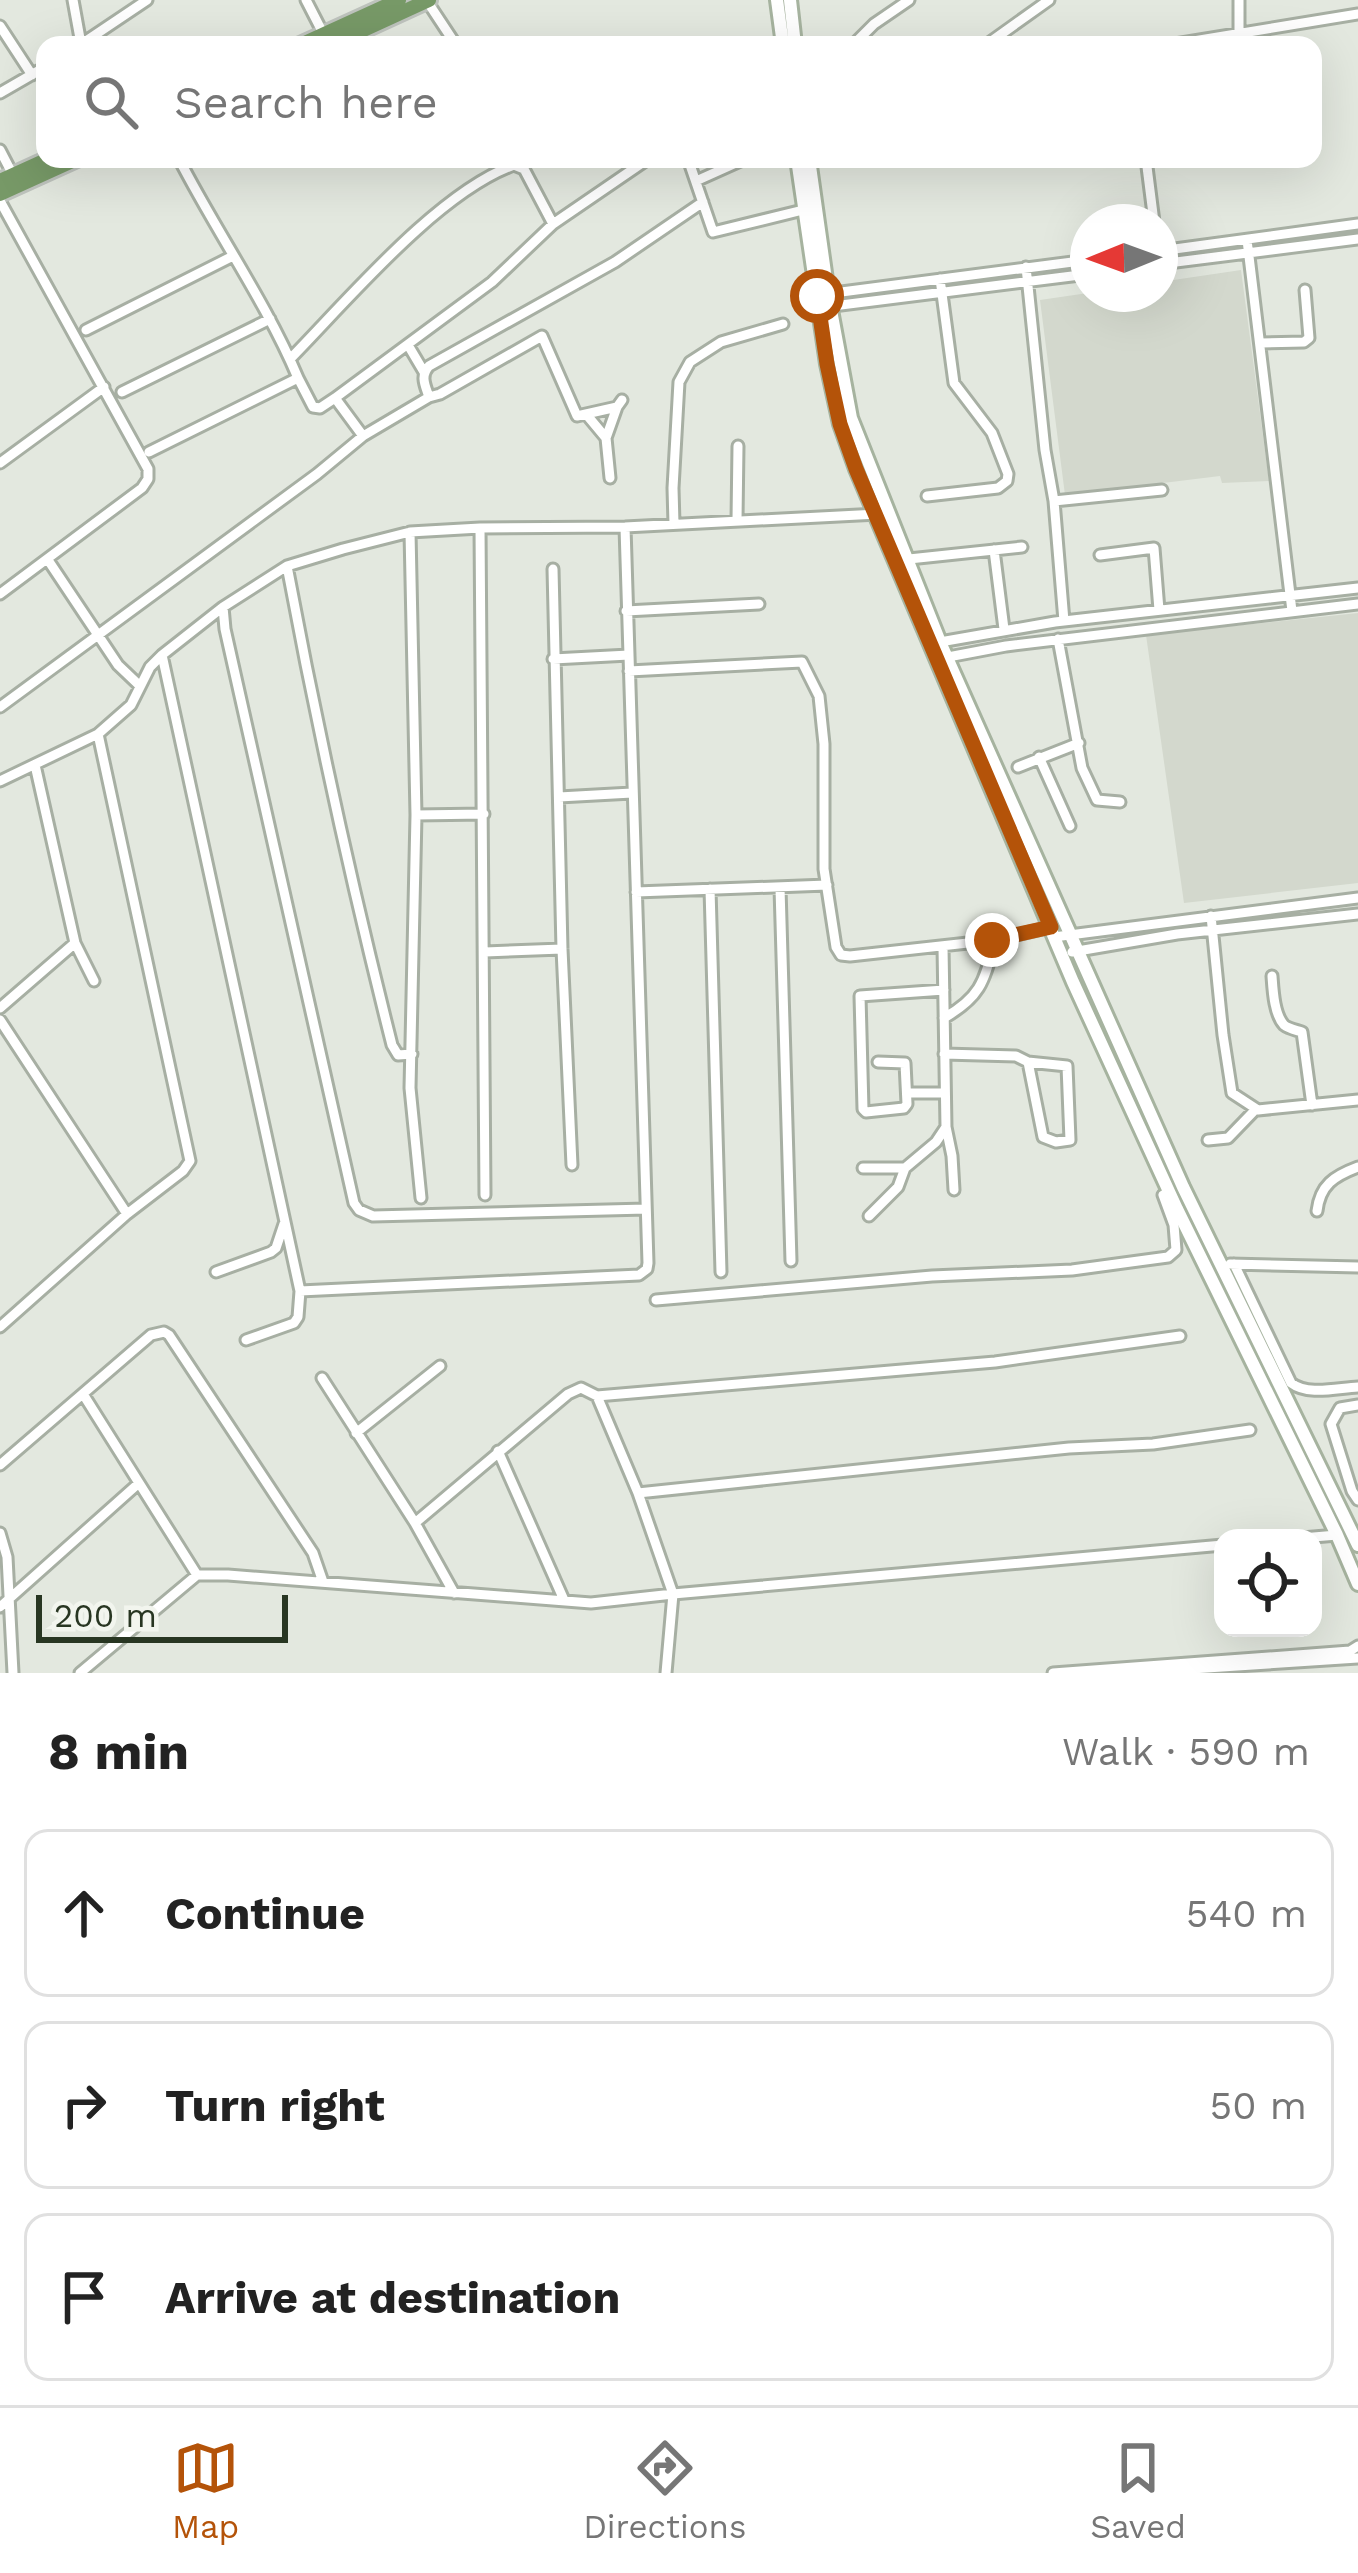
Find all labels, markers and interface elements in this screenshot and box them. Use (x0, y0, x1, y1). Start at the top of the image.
search box (36, 36, 1322, 168)
icon: search (78, 69, 144, 135)
text: Search here (174, 76, 438, 129)
north arrow (1070, 204, 1178, 312)
route start (790, 269, 844, 323)
route end (965, 913, 1019, 967)
map controls (1214, 1529, 1322, 1637)
button: locate (1214, 1529, 1322, 1637)
scale bar (36, 1589, 288, 1642)
text: 200 m (54, 1596, 157, 1635)
text: 8 min (48, 1722, 189, 1781)
text: Walk · 590 m (1062, 1729, 1310, 1774)
icon: ahead (51, 1880, 117, 1946)
text: Continue (165, 1887, 365, 1940)
text: 540 m (1186, 1891, 1307, 1936)
icon: right (51, 2072, 117, 2138)
text: Turn right (165, 2079, 385, 2132)
text: 50 m (1210, 2083, 1307, 2128)
icon: arrive (51, 2264, 117, 2330)
text: Arrive at destination (165, 2271, 620, 2324)
tab: Map (172, 2435, 239, 2546)
tab: Directions (583, 2435, 746, 2546)
tab: Saved (1090, 2435, 1186, 2546)

